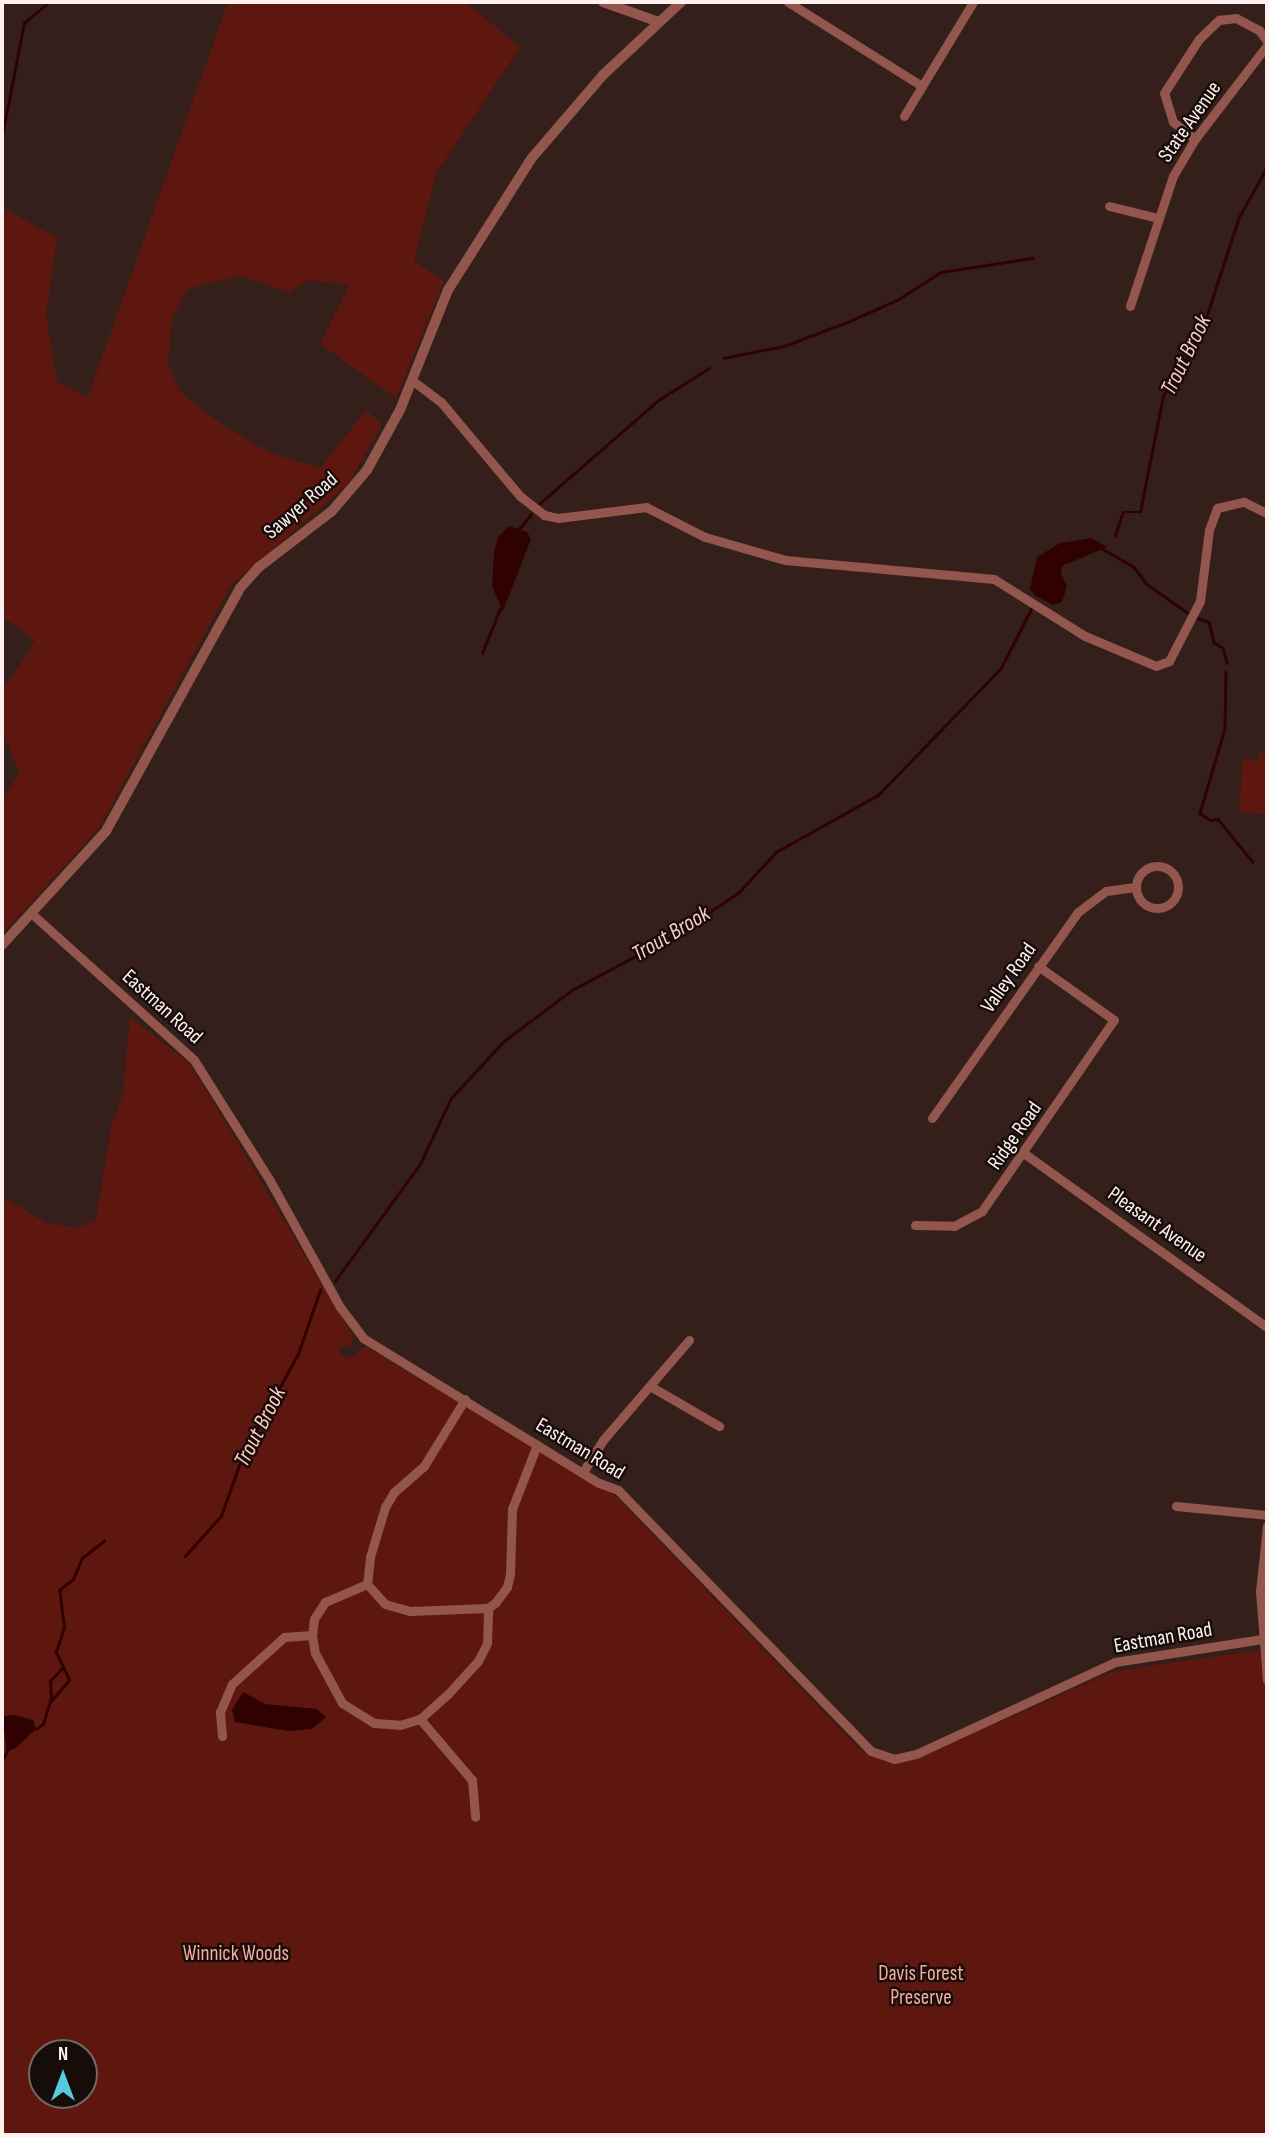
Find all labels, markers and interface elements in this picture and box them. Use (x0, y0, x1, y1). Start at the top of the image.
street label: State Avenue (1153, 77, 1227, 167)
water label: Trout Brook (1155, 310, 1217, 400)
street label: Sawyer Road (259, 467, 343, 545)
water label: Trout Brook (627, 900, 715, 968)
street label: Valley Road (976, 938, 1042, 1018)
street label: Eastman Road (117, 964, 207, 1050)
street label: Ridge Road (982, 1097, 1048, 1175)
street label: Pleasant Avenue (1103, 1182, 1211, 1268)
water label: Trout Brook (228, 1382, 292, 1472)
street label: Eastman Road (531, 1413, 629, 1485)
street label: Eastman Road (1112, 1617, 1214, 1659)
park label: Winnick Woods (183, 1941, 289, 1967)
park label: Davis Forest Preserve (878, 1961, 964, 2011)
north arrow (28, 2039, 98, 2109)
text: N (58, 2043, 68, 2066)

